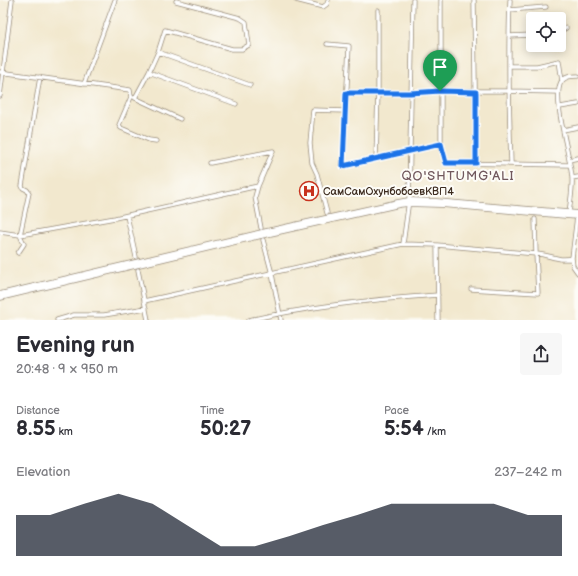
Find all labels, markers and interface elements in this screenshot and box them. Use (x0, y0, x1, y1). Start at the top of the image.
map controls (526, 12, 566, 52)
button: locate (526, 12, 566, 52)
pin (423, 50, 457, 91)
icon: arrive (429, 56, 451, 78)
district label: QO'SHTUMG'ALI (401, 168, 515, 184)
hospital icon: СамСамОхунбобоевКВП4 (298, 180, 320, 202)
place label: СамСамОхунбобоевКВП4 (323, 185, 454, 198)
text: Evening run (16, 332, 135, 359)
button: share (520, 333, 562, 375)
text: 20:48 · 9 × 950 m (16, 361, 118, 377)
text: Distance (16, 404, 60, 417)
text: Time (200, 404, 224, 417)
text: Pace (384, 404, 409, 417)
text: 8.55 (16, 417, 56, 441)
text: 50:27 (200, 417, 251, 441)
text: 5:54 (384, 417, 424, 441)
text: km (56, 425, 73, 438)
text: /km (424, 425, 446, 438)
text: Elevation (16, 464, 70, 480)
text: 237–242 m (494, 464, 562, 480)

